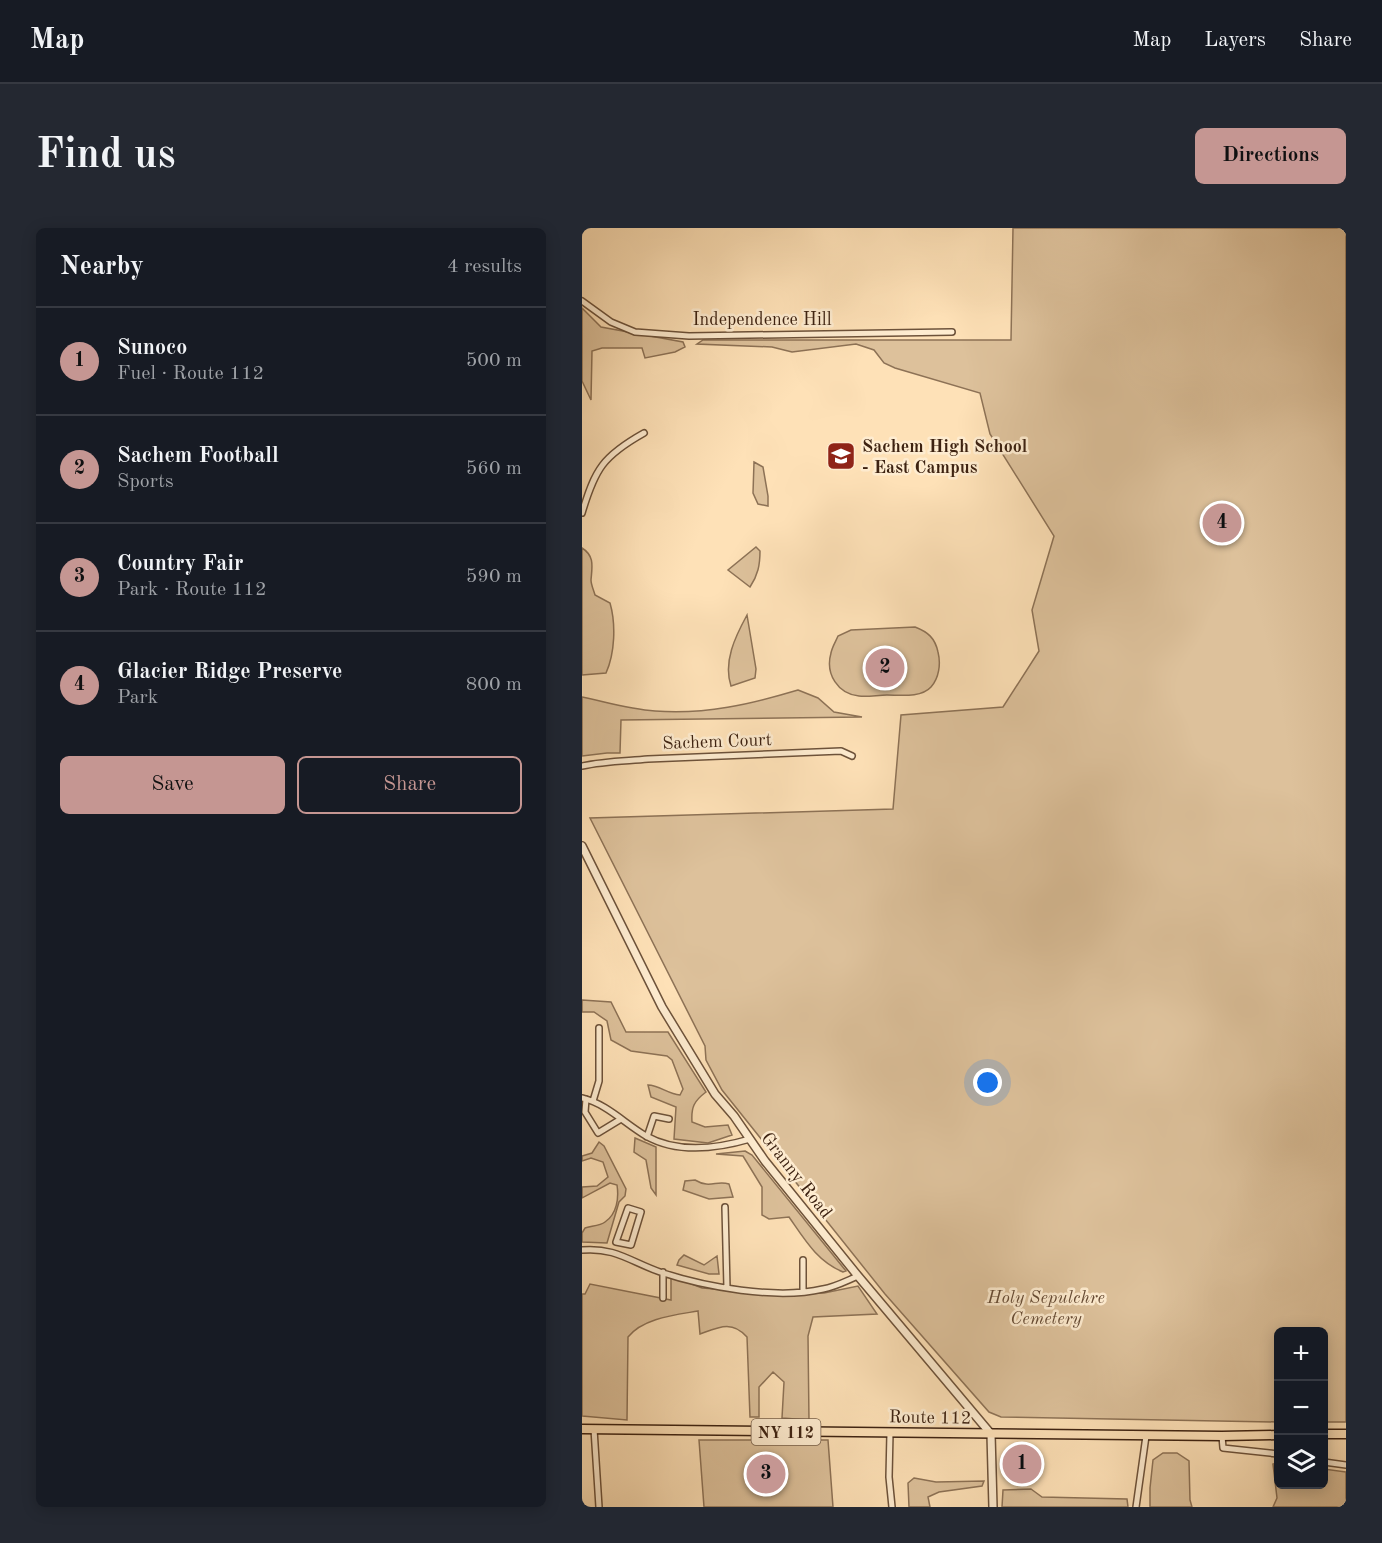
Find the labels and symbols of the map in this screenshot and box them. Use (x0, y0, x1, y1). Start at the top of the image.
street label: Independence Hill (692, 311, 832, 329)
place label: Sachem High School - East Campus (862, 438, 1028, 477)
school or university icon: Sachem High School - East Campus (825, 440, 857, 472)
pin: 4 (1202, 500, 1242, 546)
pin: 2 (866, 646, 904, 690)
street label: Sachem Court (662, 731, 772, 753)
your location (973, 1068, 1002, 1097)
street label: Granny Road (757, 1129, 835, 1222)
park label: Holy Sepulchre Cemetery (986, 1289, 1105, 1328)
street label: Route 112 (889, 1408, 971, 1428)
road number: NY 112 (752, 1419, 820, 1445)
pin: 1 (1002, 1442, 1042, 1486)
pin: 3 (746, 1452, 786, 1496)

